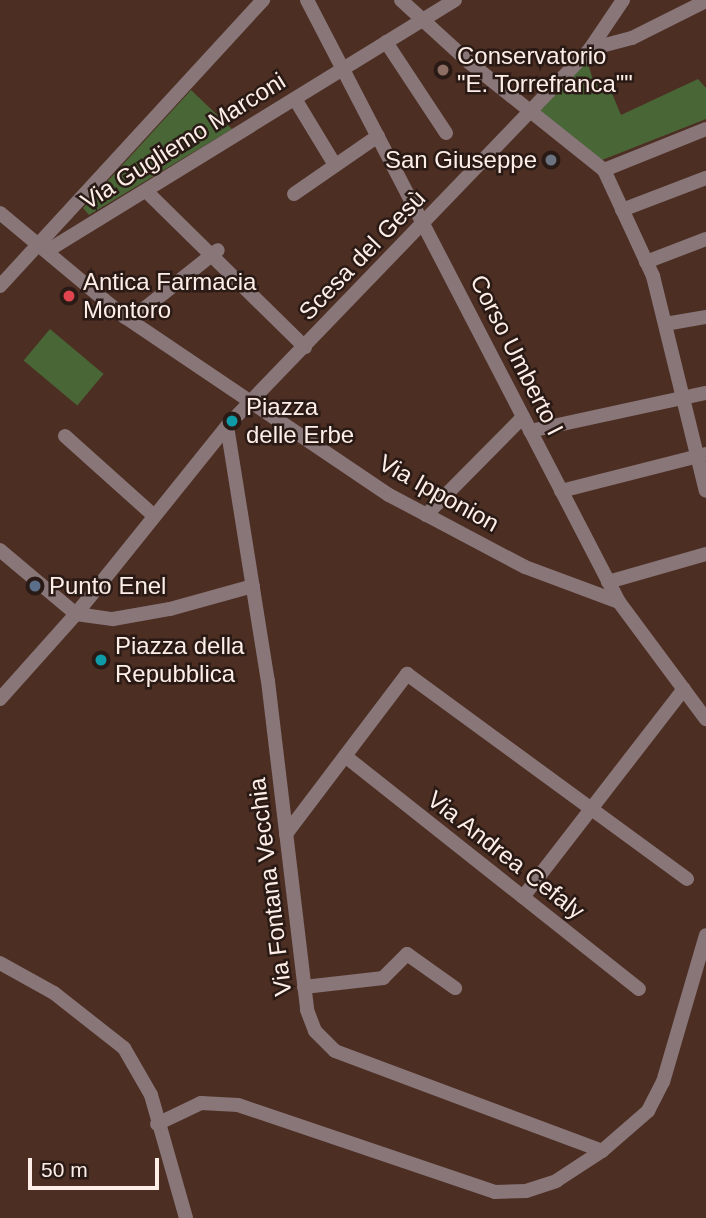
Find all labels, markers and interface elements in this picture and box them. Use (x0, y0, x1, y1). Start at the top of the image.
place label: Conservatorio "E. Torrefranca"" (457, 42, 633, 98)
marker: Conservatorio "E. Torrefranca"" (435, 62, 451, 78)
street label: Via Gugliemo Marconi (75, 66, 291, 216)
place label: San Giuseppe (385, 146, 537, 174)
marker: San Giuseppe (543, 152, 559, 168)
street label: Scesa del Gesù (293, 184, 431, 326)
place label: Antica Farmacia Montoro (83, 268, 256, 324)
street label: Corso Umberto I (464, 270, 570, 440)
marker: Antica Farmacia Montoro (61, 288, 77, 304)
place label: Piazza delle Erbe (246, 393, 354, 449)
marker: Piazza delle Erbe (224, 413, 240, 429)
street label: Via Ipponion (374, 448, 504, 538)
place label: Punto Enel (49, 572, 166, 600)
marker: Punto Enel (27, 578, 43, 594)
place label: Piazza della Repubblica (115, 632, 244, 688)
marker: Piazza della Repubblica (93, 652, 109, 668)
street label: Via Fontana Vecchia (242, 776, 298, 998)
street label: Via Andrea Cefaly (421, 784, 591, 926)
scale bar (32, 1144, 163, 1188)
text: 50 m (41, 1158, 88, 1181)

